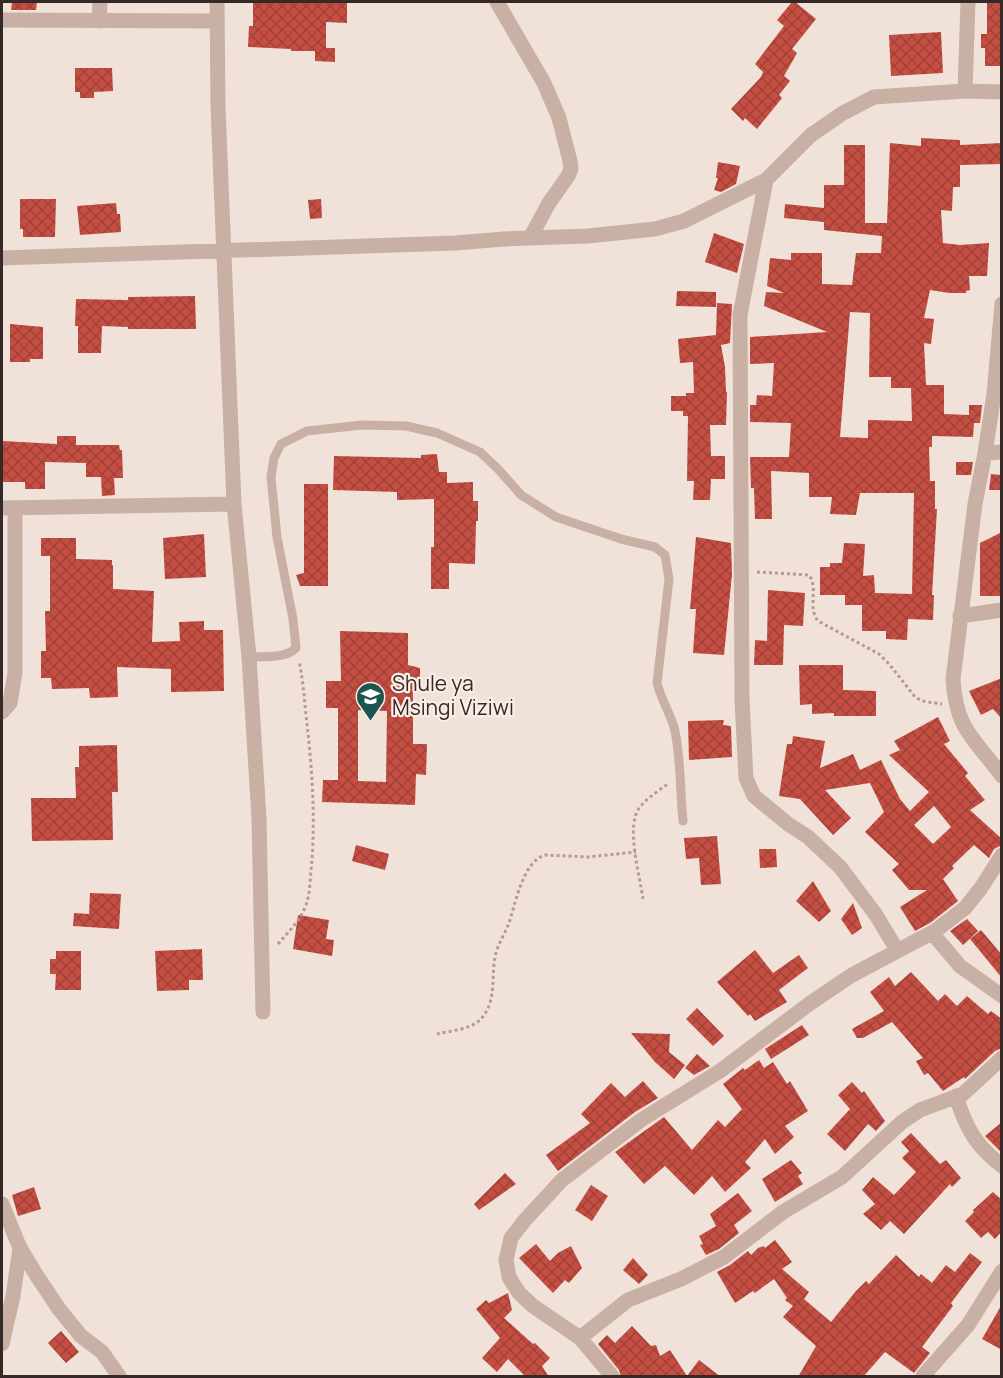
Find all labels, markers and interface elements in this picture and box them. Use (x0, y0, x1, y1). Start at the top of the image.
place label: Shule ya Msingi Viziwi (392, 669, 514, 721)
school or university icon: Shule ya Msingi Viziwi (355, 680, 387, 722)

